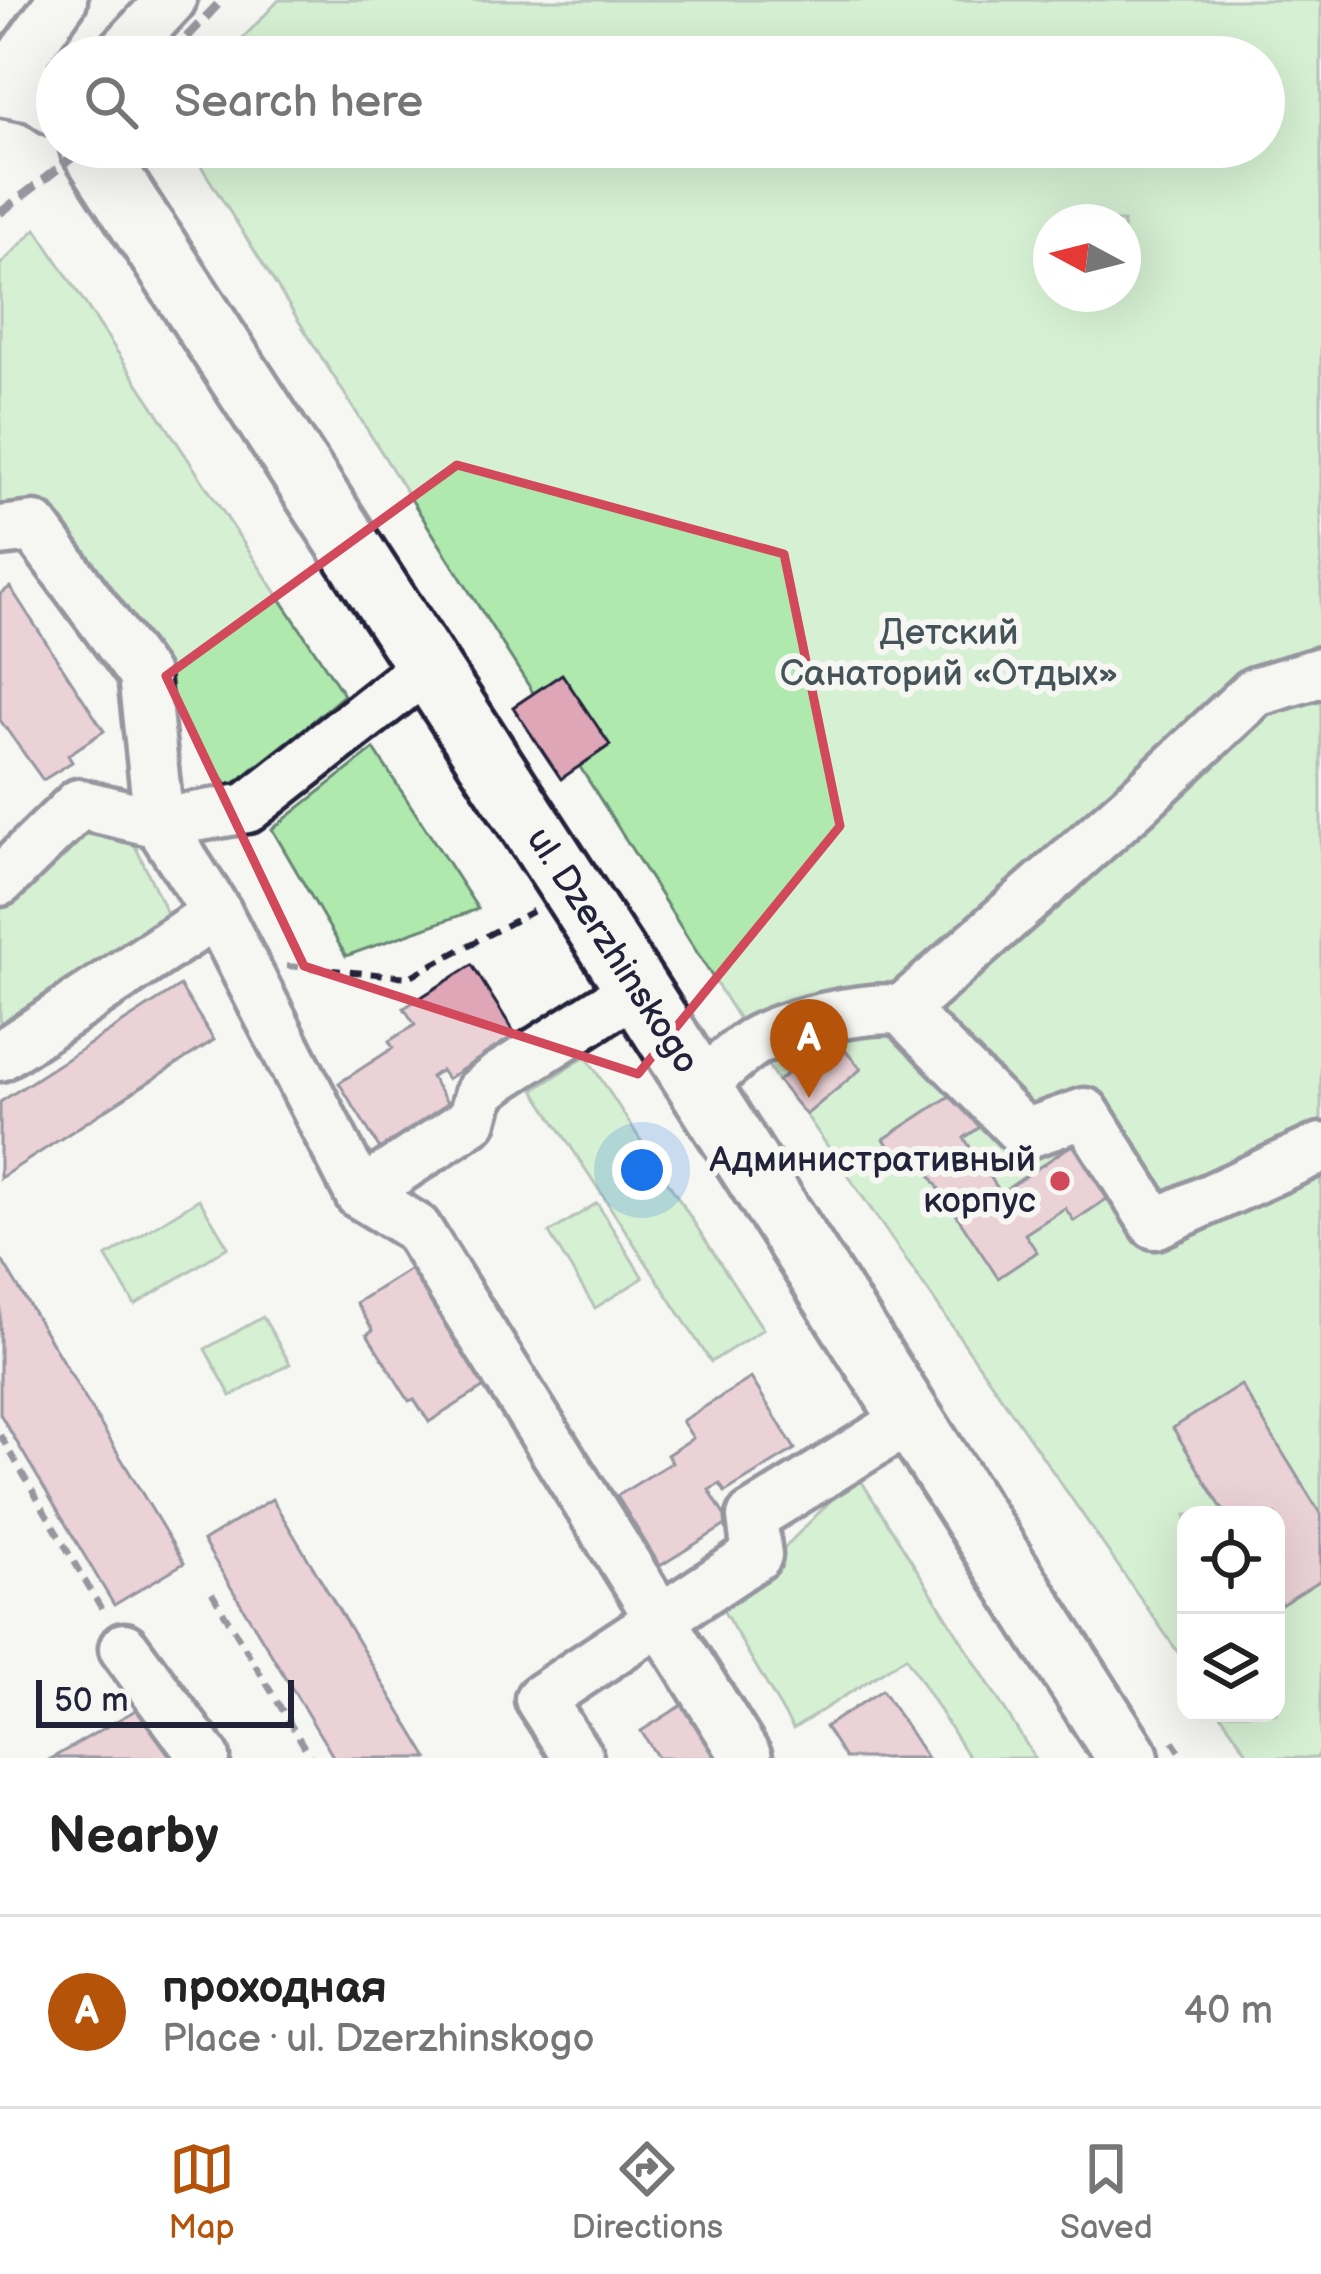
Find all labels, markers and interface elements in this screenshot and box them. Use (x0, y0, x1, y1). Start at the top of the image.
search box (36, 36, 1285, 168)
icon: search (78, 69, 144, 135)
text: Search here (174, 75, 423, 130)
north arrow (1033, 204, 1141, 312)
park label: Детский Санаторий «Отдых» (780, 612, 1118, 696)
street label: ul. Dzerzhinskogo (516, 820, 708, 1082)
pin: A (770, 999, 848, 1098)
place label: Административный корпус (709, 1139, 1036, 1223)
your location (612, 1140, 672, 1200)
marker: Административный корпус (1047, 1168, 1073, 1194)
map controls (1177, 1506, 1285, 1722)
button: locate (1177, 1506, 1285, 1614)
button: layers (1177, 1614, 1285, 1722)
scale bar (36, 1674, 294, 1727)
text: 50 m (54, 1681, 129, 1721)
text: Nearby (48, 1806, 219, 1867)
text: проходная (162, 1961, 387, 2016)
text: A (75, 1988, 99, 2035)
text: 40 m (1183, 1988, 1273, 2035)
text: Place · ul. Dzerzhinskogo (162, 2016, 595, 2063)
tab: Map (168, 2136, 235, 2248)
tab: Directions (571, 2136, 723, 2248)
tab: Saved (1060, 2136, 1153, 2248)

